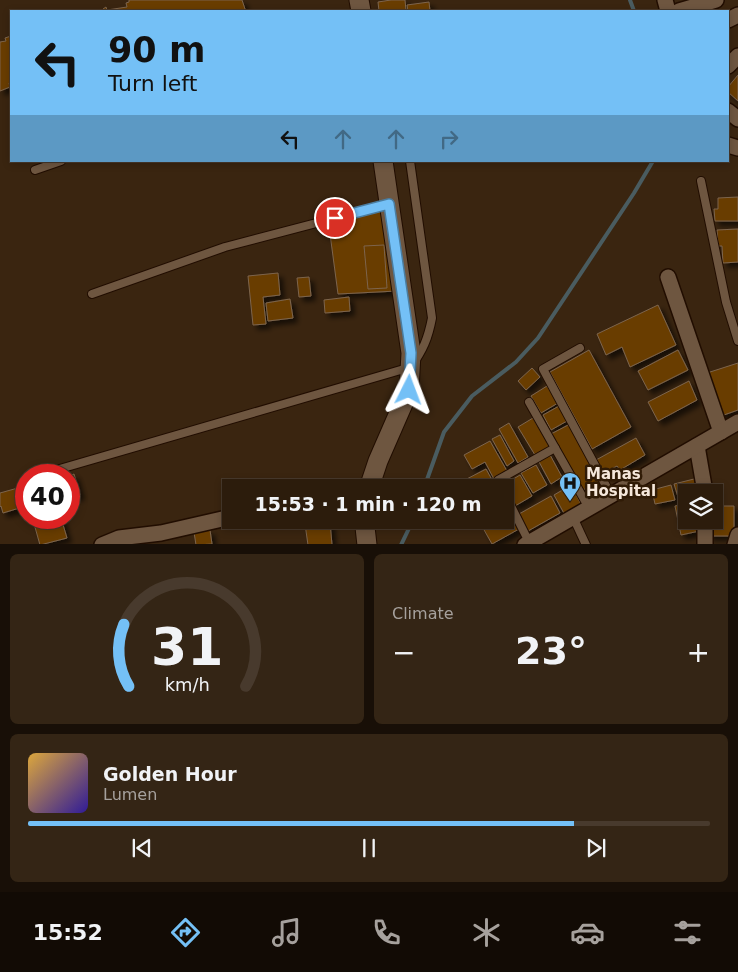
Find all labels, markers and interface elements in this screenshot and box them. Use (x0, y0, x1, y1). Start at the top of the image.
icon: left (25, 30, 90, 95)
text: 90 m (108, 30, 205, 70)
text: Turn left (108, 71, 197, 96)
icon: left (276, 125, 304, 153)
icon: ahead (329, 125, 357, 153)
icon: ahead (382, 125, 410, 153)
icon: right (435, 125, 463, 153)
pin (314, 197, 356, 239)
icon: arrive (321, 204, 349, 232)
position arrow (382, 363, 434, 415)
speed limit sign: 40 (15, 464, 80, 529)
place label: Manas Hospital (586, 465, 656, 500)
hospital icon: Manas Hospital (558, 471, 582, 502)
map controls (678, 484, 723, 529)
button: layers (678, 484, 723, 529)
text: 15:53 · 1 min · 120 m (254, 493, 482, 515)
text: Climate (392, 604, 454, 623)
text: 31 (151, 617, 223, 677)
text: 23° (515, 629, 587, 673)
text: − (392, 636, 415, 669)
text: + (687, 636, 710, 669)
text: km/h (164, 674, 210, 695)
text: Golden Hour (103, 763, 237, 785)
text: Lumen (103, 785, 157, 804)
icon: previous (128, 834, 156, 862)
icon: pause (355, 834, 383, 862)
icon: next (582, 834, 610, 862)
icon: directions (168, 915, 203, 950)
icon: music (269, 915, 304, 950)
icon: phone (369, 915, 404, 950)
icon: climate (469, 915, 504, 950)
icon: car (570, 915, 605, 950)
icon: filters (670, 915, 705, 950)
text: 15:52 (33, 920, 103, 945)

